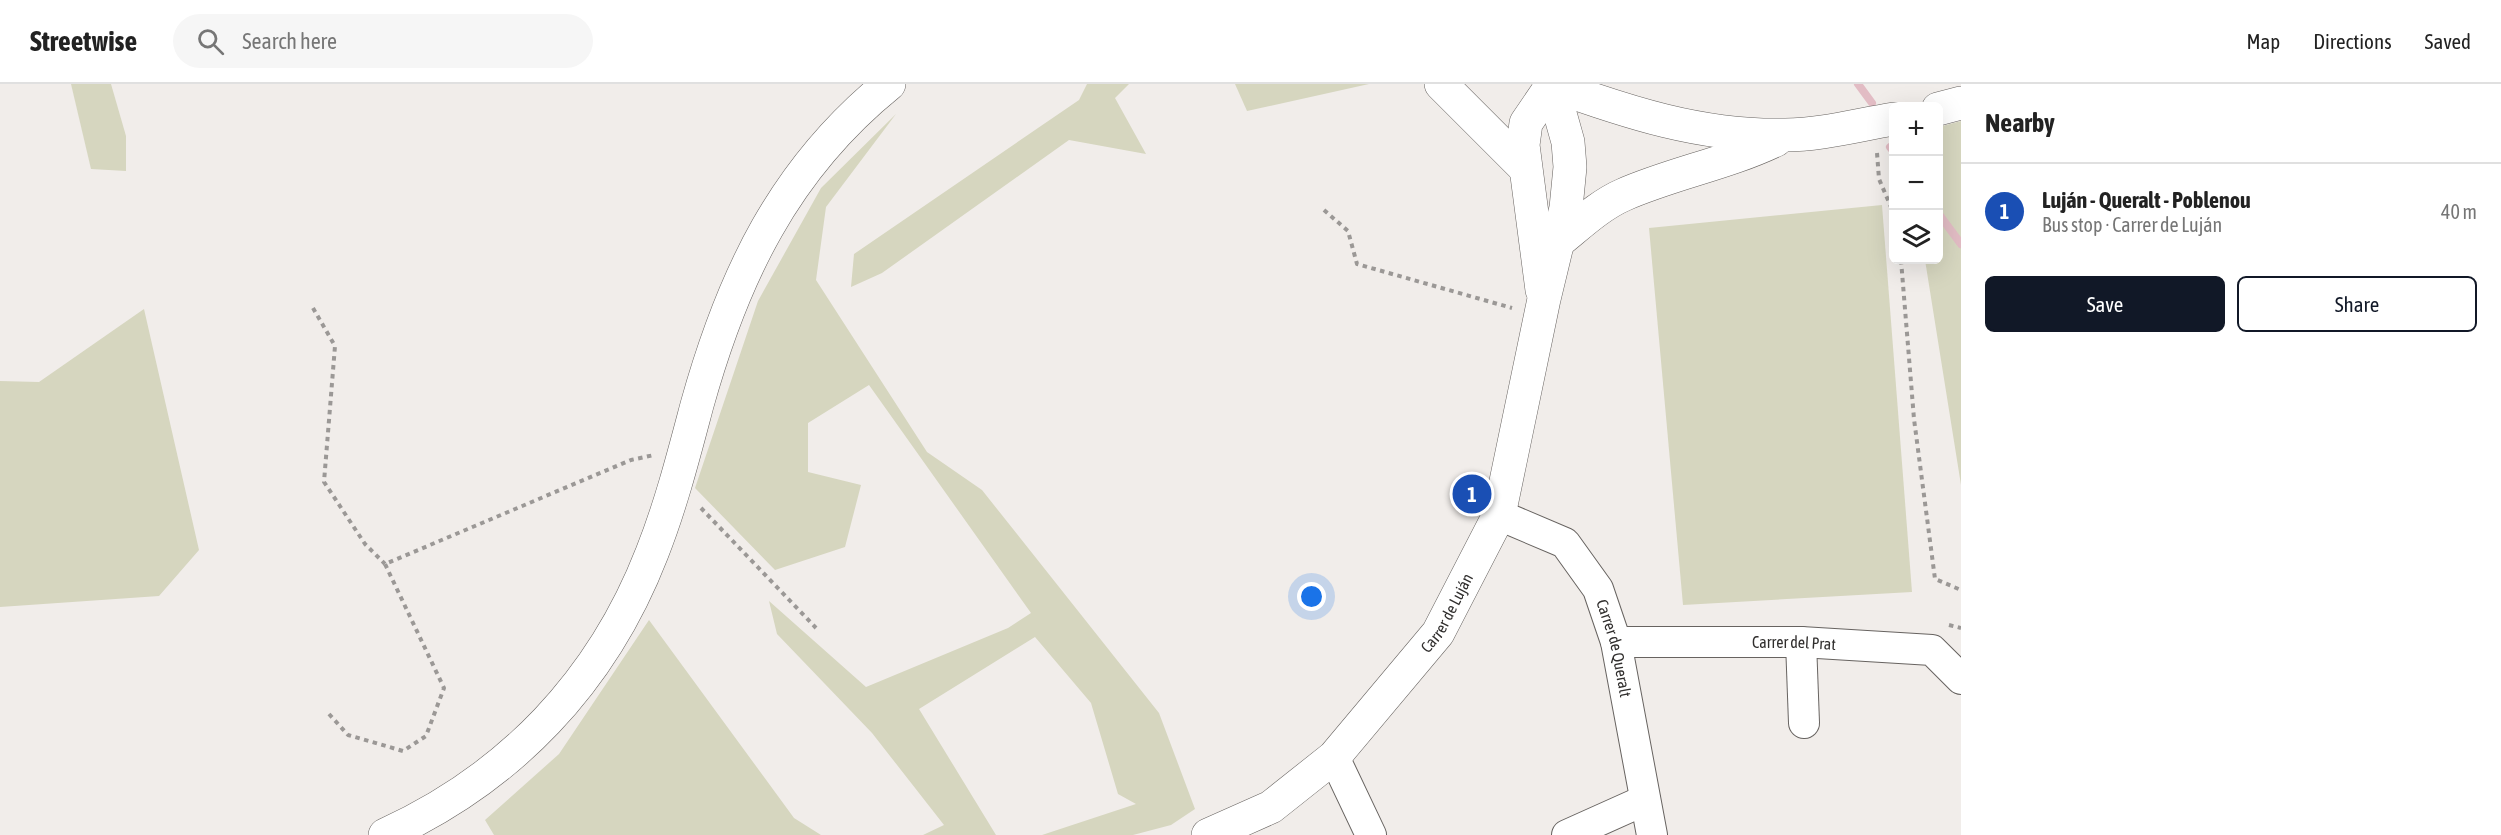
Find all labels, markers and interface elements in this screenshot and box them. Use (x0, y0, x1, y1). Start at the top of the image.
search box (173, 14, 593, 68)
text: Streetwise (30, 25, 137, 57)
icon: search (194, 25, 227, 58)
text: Search here (242, 28, 337, 54)
text: Map (2246, 29, 2280, 53)
text: Directions (2313, 29, 2392, 53)
text: Saved (2425, 29, 2471, 53)
map controls (1889, 102, 1943, 264)
button: + (1889, 102, 1943, 156)
text: Nearby (1985, 108, 2055, 138)
button: − (1889, 156, 1943, 210)
text: Luján - Queralt - Poblenou (2042, 187, 2251, 213)
text: 1 (2000, 200, 2009, 223)
text: 40 m (2441, 200, 2477, 223)
button: layers (1889, 210, 1943, 264)
text: Bus stop · Carrer de Luján (2042, 213, 2222, 236)
button: Save (1985, 276, 2225, 332)
button: Share (2237, 276, 2477, 332)
pin: 1 (1452, 472, 1492, 516)
street label: Carrer de Luján (1417, 570, 1476, 656)
your location (1297, 582, 1326, 611)
street label: Carrer de Queralt (1593, 597, 1635, 699)
street label: Carrer del Prat (1752, 633, 1837, 653)

